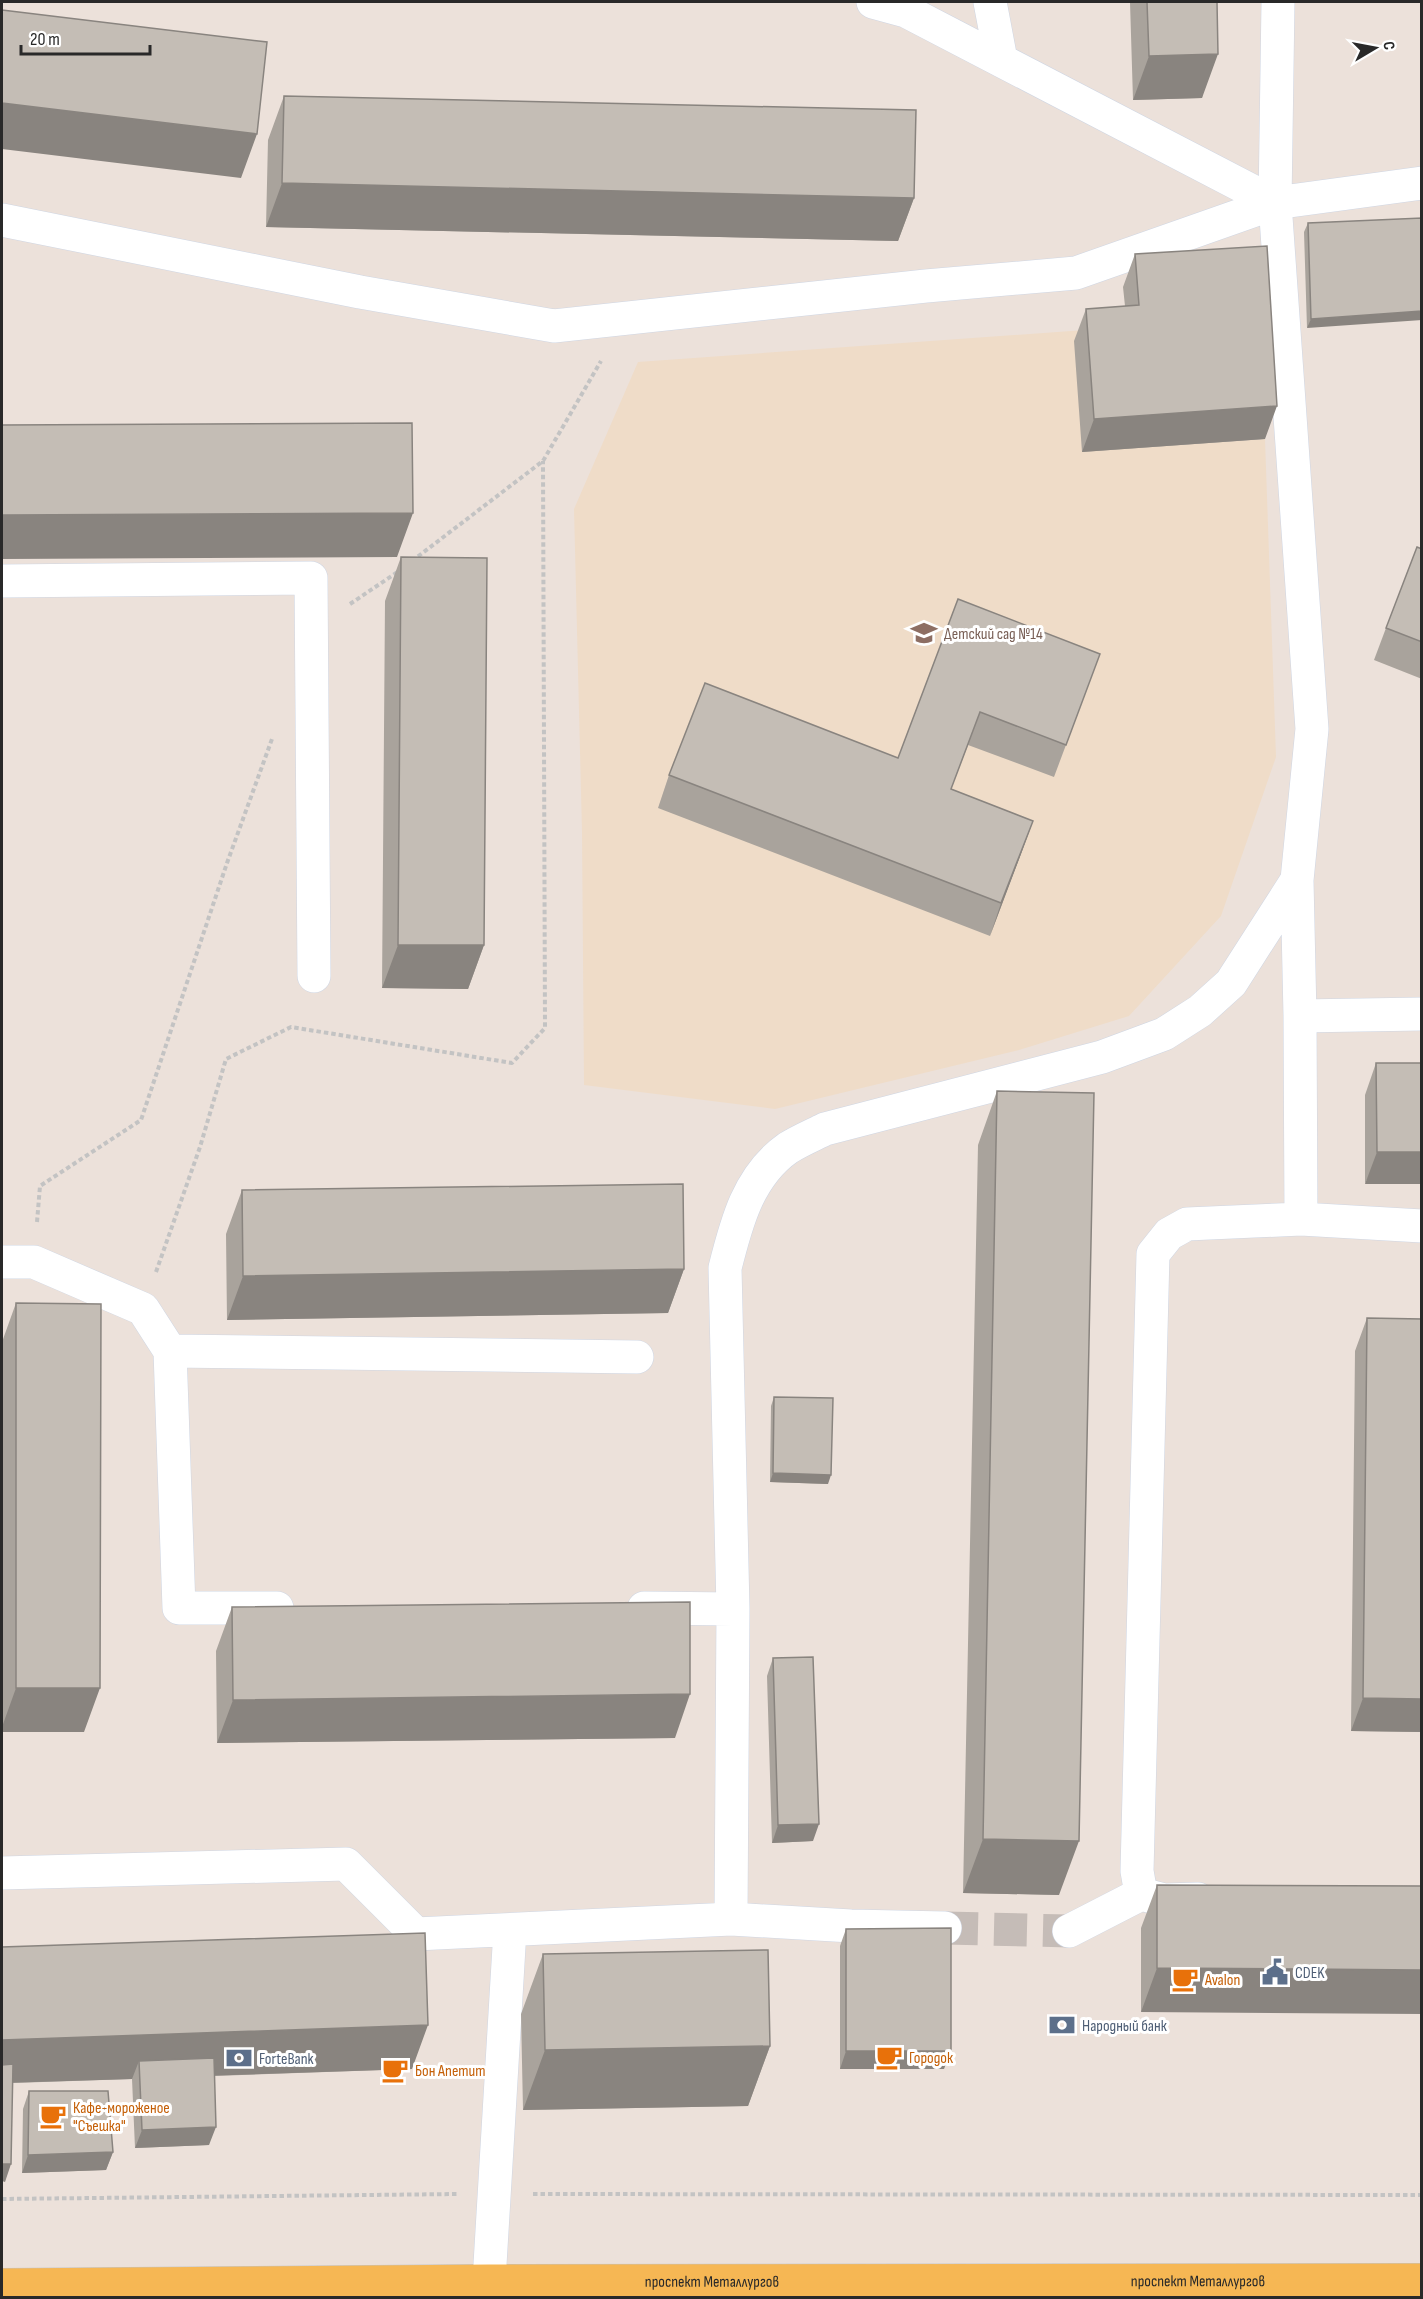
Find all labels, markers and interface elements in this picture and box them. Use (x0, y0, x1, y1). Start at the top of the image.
scale bar (21, 18, 150, 56)
north arrow (1345, 18, 1405, 78)
text: 20 m (30, 29, 60, 50)
text: С (1378, 40, 1398, 51)
school or university icon: Детский сад №14 (909, 618, 939, 648)
place label: Детский сад №14 (944, 625, 1043, 644)
public building icon: CDEK (1260, 1957, 1290, 1987)
cafe icon: Avalon (1170, 1964, 1200, 1994)
place label: CDEK (1295, 1964, 1325, 1983)
place label: Avalon (1204, 1971, 1240, 1990)
bank icon: Народный банк (1047, 2010, 1077, 2040)
place label: Народный банк (1082, 2017, 1168, 2036)
cafe icon: Городок (874, 2042, 904, 2072)
bank icon: ForteBank (224, 2043, 254, 2073)
place label: Городок (909, 2049, 954, 2068)
place label: ForteBank (259, 2050, 314, 2069)
cafe icon: Бон Апетит (380, 2055, 410, 2085)
place label: Бон Апетит (415, 2062, 486, 2081)
place label: Кафе-мороженое "Cъешка" (73, 2099, 170, 2136)
cafe icon: Кафе-мороженое "Cъешка" (38, 2101, 68, 2131)
street label: проспект Металлургов (1131, 2272, 1265, 2291)
street label: проспект Металлургов (645, 2273, 779, 2292)

